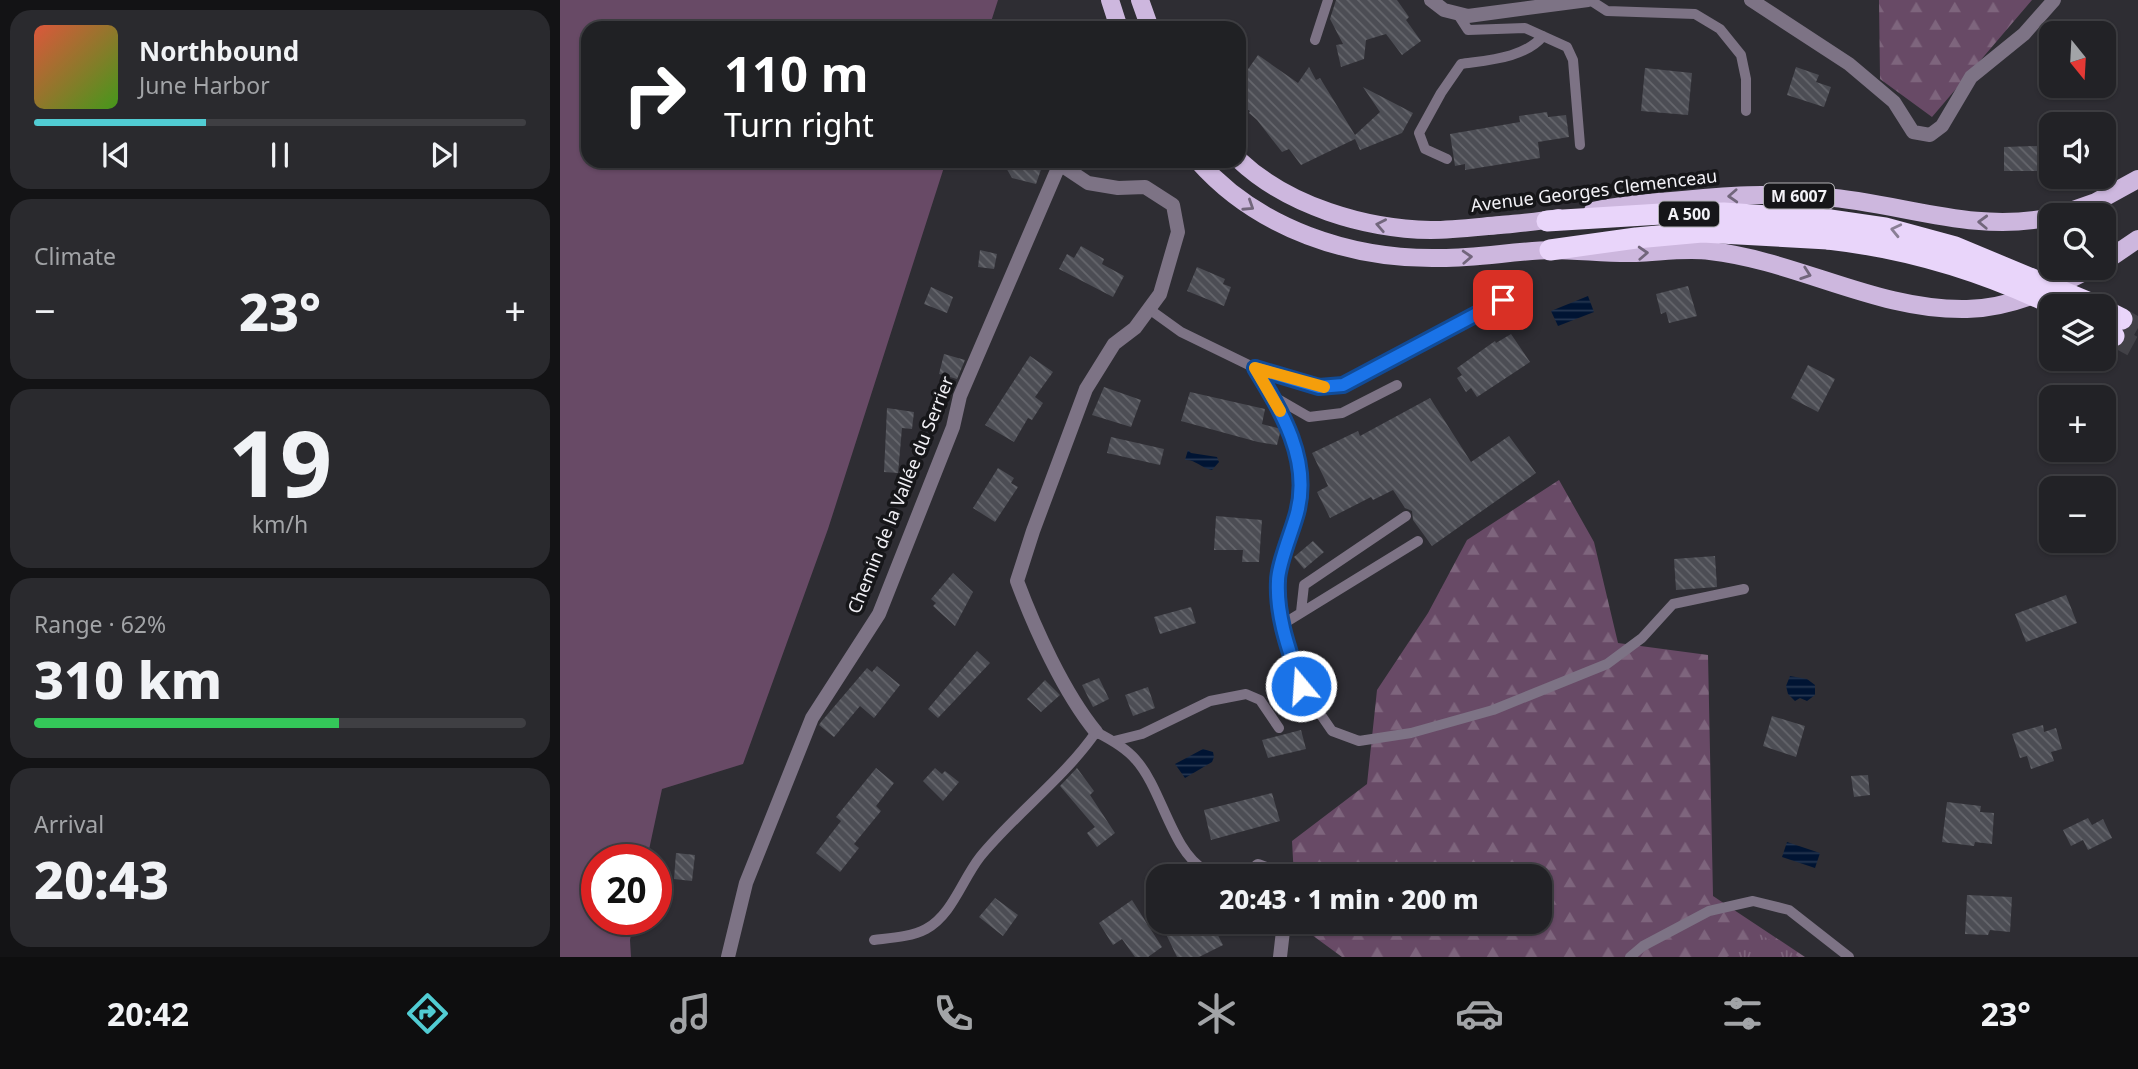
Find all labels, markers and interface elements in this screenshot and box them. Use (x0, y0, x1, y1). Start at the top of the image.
north arrow (2039, 21, 2116, 98)
map controls (2039, 21, 2116, 553)
text: Northbound (139, 33, 299, 69)
text: 110 m (724, 40, 869, 106)
icon: right (609, 49, 700, 140)
text: June Harbor (139, 69, 270, 101)
text: Turn right (724, 103, 874, 146)
button: sound (2039, 112, 2116, 189)
icon: previous (97, 136, 135, 174)
icon: pause (261, 136, 299, 174)
icon: next (425, 136, 463, 174)
street label: Avenue Georges Clemenceau (1469, 163, 1718, 217)
road number: M 6007 (1764, 184, 1834, 208)
one-way arrow (1728, 189, 1739, 204)
one-way arrow (1242, 197, 1255, 210)
road number: A 500 (1659, 202, 1719, 227)
button: search (2039, 203, 2116, 280)
one-way arrow (1977, 215, 1988, 230)
one-way arrow (1375, 218, 1387, 233)
one-way arrow (1890, 224, 1902, 239)
text: Climate (34, 240, 116, 272)
one-way arrow (1638, 245, 1649, 260)
one-way arrow (1461, 250, 1472, 265)
one-way arrow (1800, 266, 1812, 280)
pin (1473, 270, 1533, 330)
text: 23° (239, 275, 321, 346)
icon: arrive (1484, 281, 1522, 319)
text: − (34, 284, 56, 336)
text: + (504, 284, 526, 336)
button: layers (2039, 294, 2116, 371)
street label: Chemin de la Vallée du Serrier (841, 372, 959, 617)
button: + (2039, 385, 2116, 462)
text: 19 (228, 400, 332, 524)
button: − (2039, 476, 2116, 553)
text: km/h (252, 508, 308, 540)
text: Range · 62% (34, 608, 166, 640)
text: 310 km (34, 643, 222, 714)
position arrow (1264, 649, 1338, 723)
text: Arrival (34, 808, 104, 840)
text: 20:43 (34, 843, 169, 914)
speed limit sign: 20 (581, 844, 672, 935)
text: 20:43 · 1 min · 200 m (1219, 881, 1479, 917)
icon: directions (403, 989, 452, 1038)
icon: music (666, 989, 715, 1038)
icon: phone (929, 989, 978, 1038)
icon: climate (1192, 989, 1241, 1038)
icon: car (1455, 989, 1504, 1038)
icon: filters (1718, 989, 1767, 1038)
text: 20:42 (107, 992, 189, 1035)
text: 23° (1981, 992, 2031, 1035)

